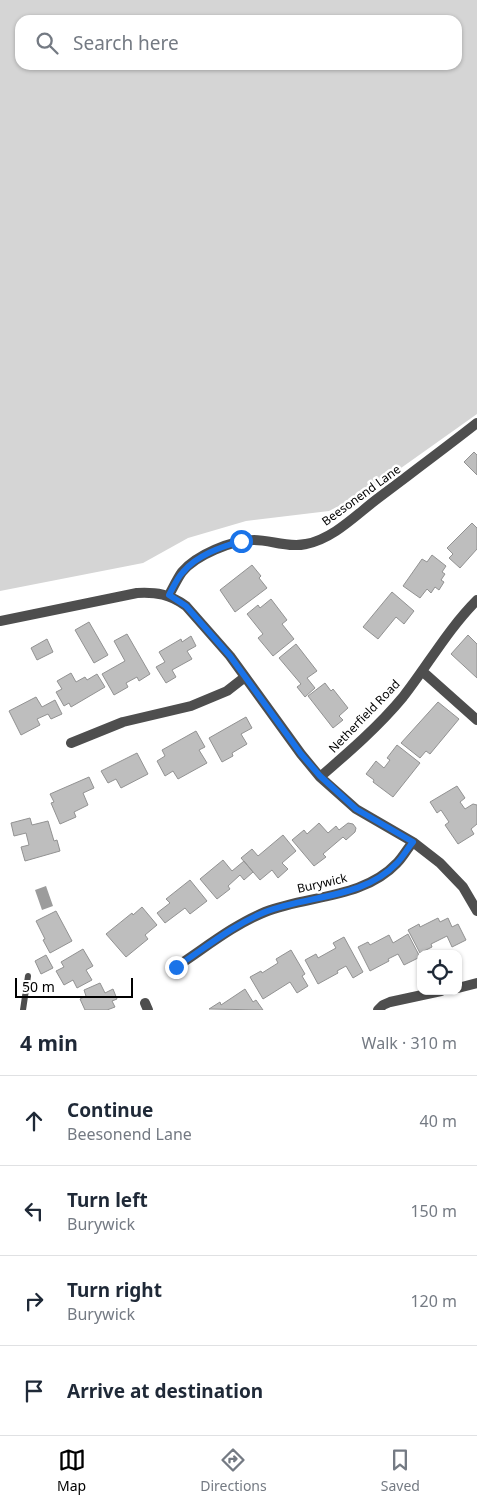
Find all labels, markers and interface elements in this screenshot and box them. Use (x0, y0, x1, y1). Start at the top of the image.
search box (15, 15, 462, 70)
icon: search (33, 29, 61, 57)
text: Search here (73, 30, 179, 56)
street label: Beesonend Lane (318, 460, 404, 529)
route start (230, 530, 253, 553)
street label: Netherfield Road (325, 676, 403, 756)
street label: Burywick (295, 869, 349, 897)
map controls (417, 950, 462, 995)
button: locate (417, 950, 462, 995)
route end (165, 956, 188, 979)
scale bar (15, 975, 132, 998)
text: 50 m (22, 977, 55, 996)
text: 4 min (20, 1029, 78, 1057)
text: Walk · 310 m (362, 1032, 457, 1054)
text: Continue (67, 1097, 153, 1123)
icon: ahead (20, 1107, 48, 1135)
text: 40 m (420, 1110, 457, 1132)
text: Beesonend Lane (67, 1123, 192, 1145)
text: Turn left (67, 1187, 148, 1213)
icon: left (20, 1197, 48, 1225)
text: 150 m (410, 1200, 457, 1222)
text: Burywick (67, 1213, 135, 1235)
text: Turn right (67, 1277, 162, 1303)
icon: right (20, 1287, 48, 1315)
text: 120 m (410, 1290, 457, 1312)
text: Burywick (67, 1303, 135, 1325)
icon: arrive (20, 1377, 48, 1405)
text: Arrive at destination (67, 1378, 263, 1404)
tab: Map (57, 1446, 86, 1495)
tab: Directions (200, 1446, 267, 1495)
tab: Saved (381, 1446, 420, 1495)

